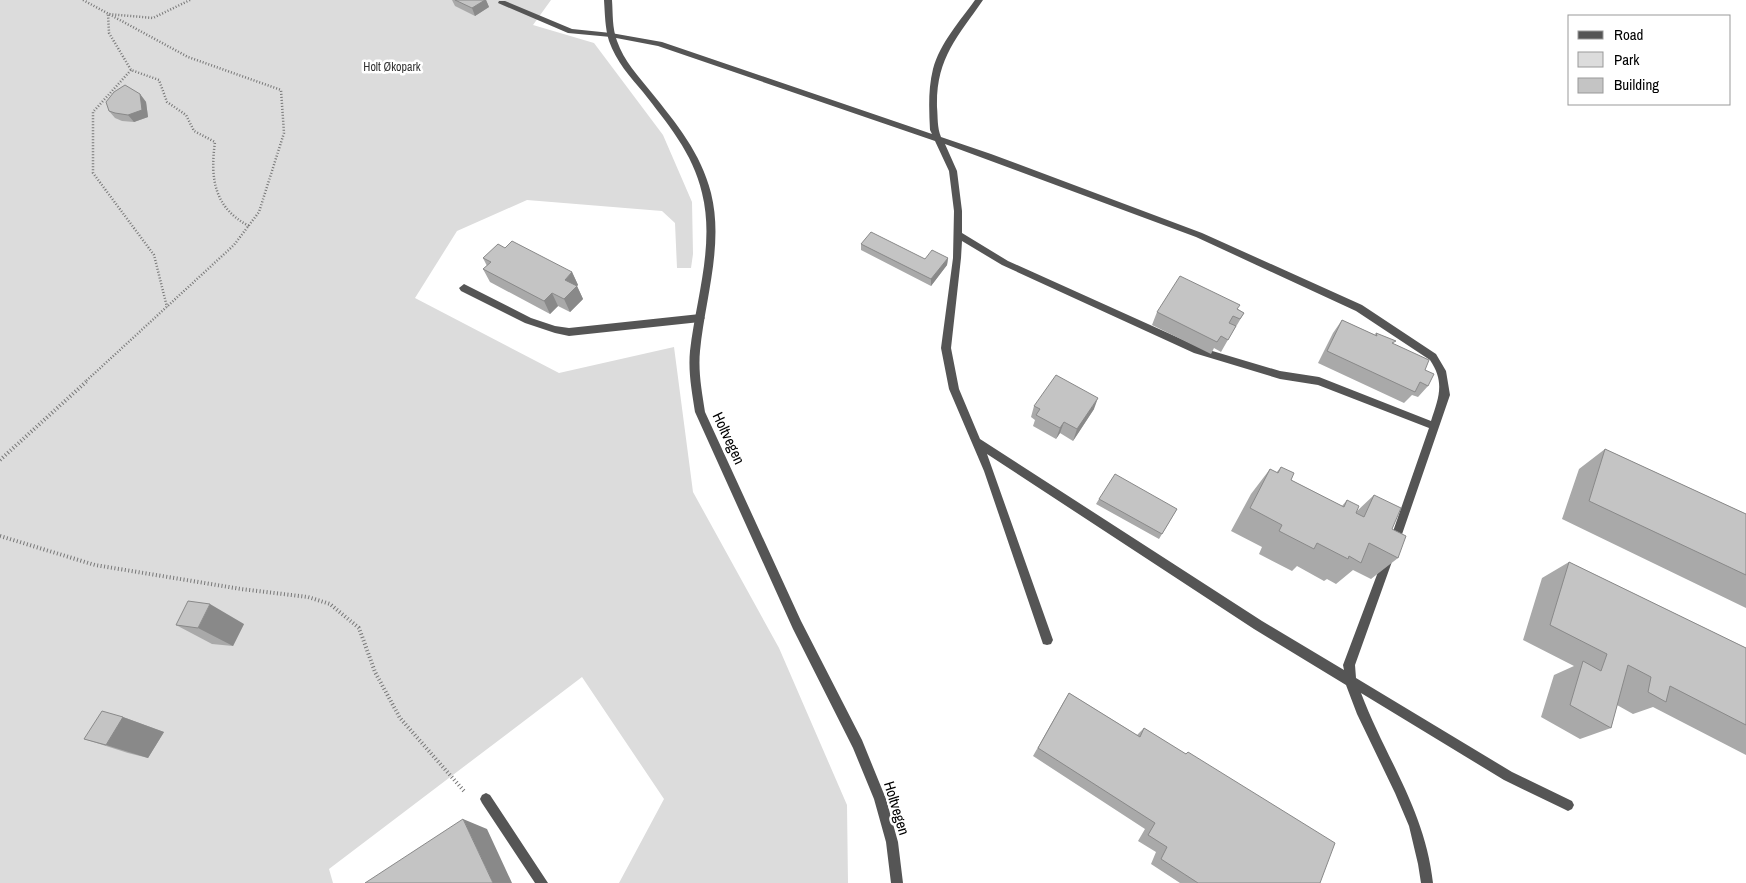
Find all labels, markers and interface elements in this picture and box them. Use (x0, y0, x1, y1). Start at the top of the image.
legend (1568, 15, 1731, 105)
text: Road (1614, 24, 1643, 45)
text: Park (1614, 49, 1640, 70)
park label: Holt Økopark (363, 59, 421, 75)
text: Building (1614, 74, 1659, 95)
street label: Holtvegen (708, 408, 750, 468)
street label: Holtvegen (879, 778, 915, 838)

